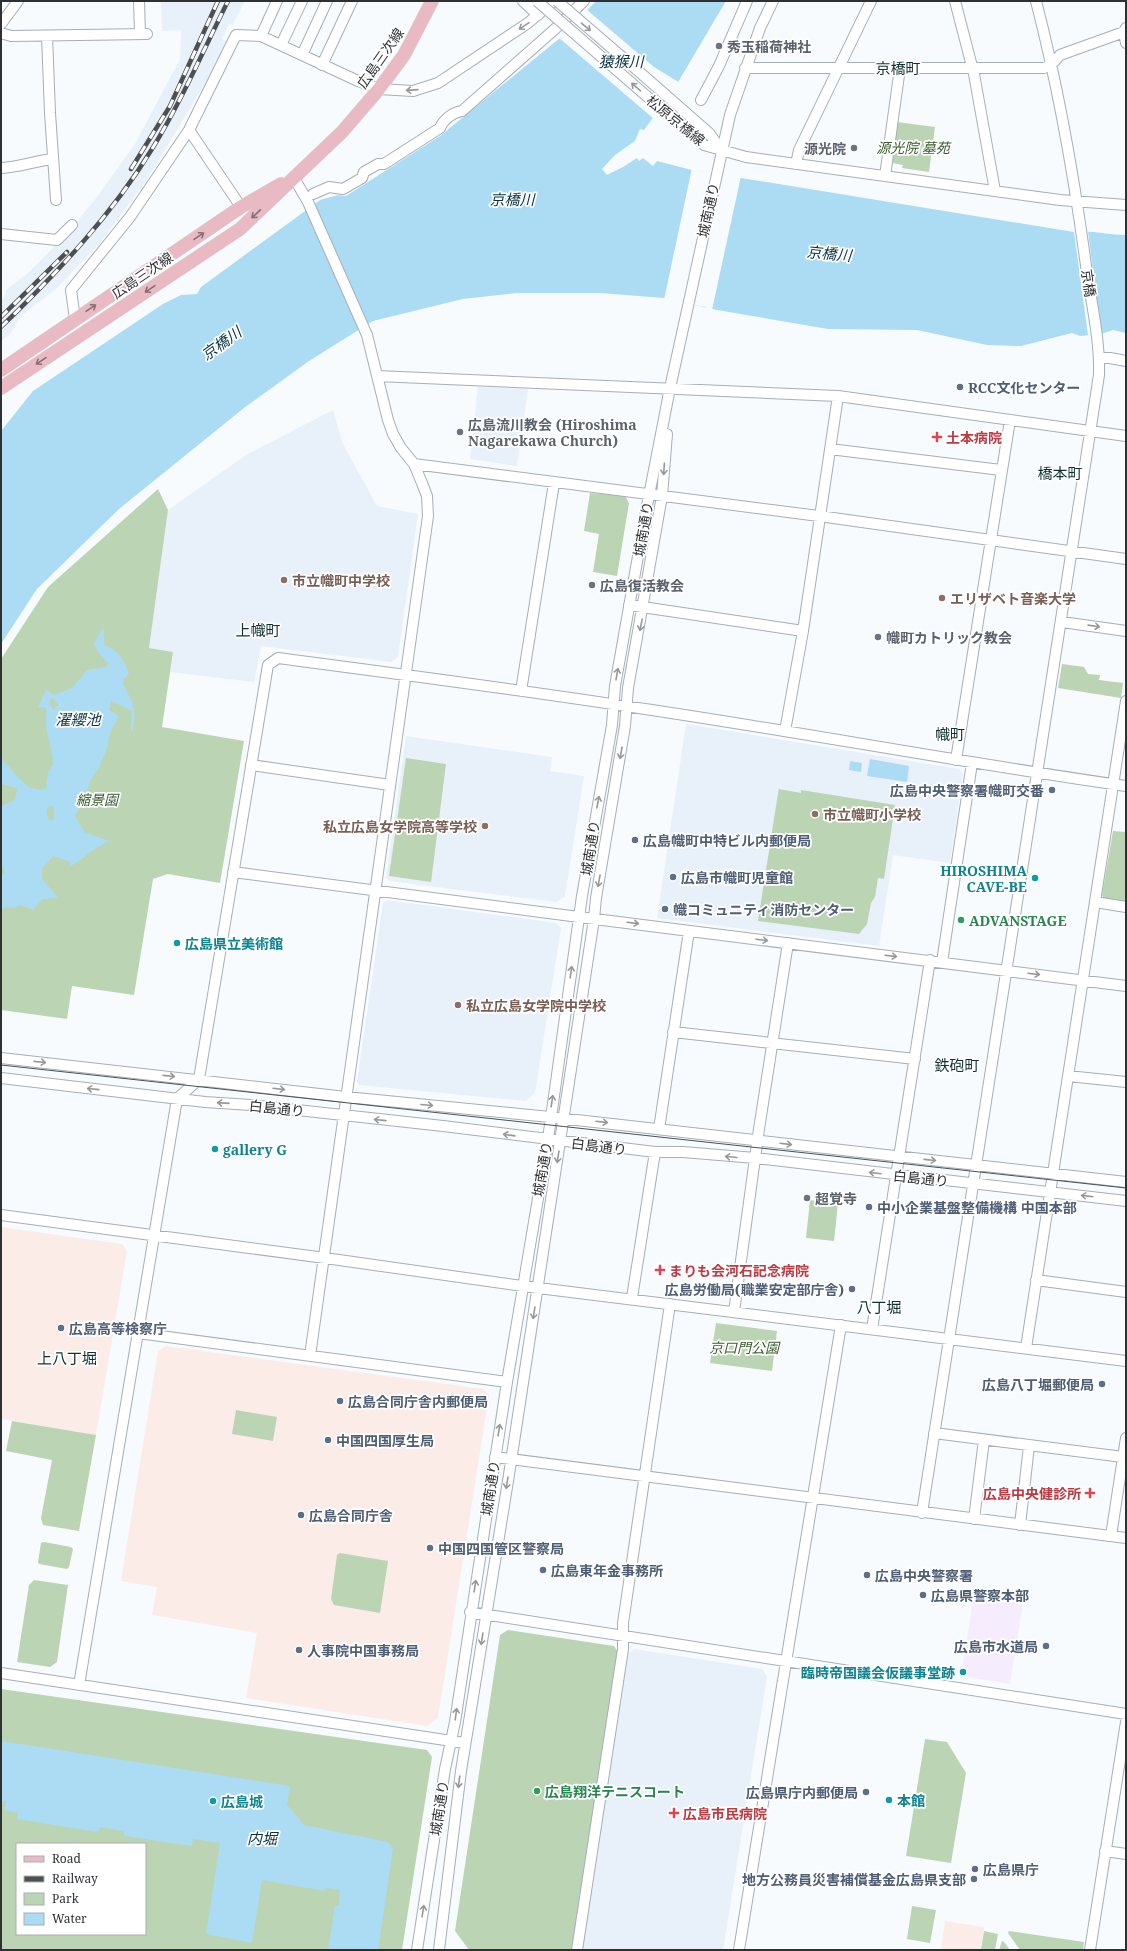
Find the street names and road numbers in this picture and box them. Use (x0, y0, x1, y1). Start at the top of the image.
street label: 広島三次線 (352, 24, 408, 92)
street label: 松原京橋線 (643, 91, 709, 149)
street label: 城南通り (693, 181, 723, 239)
street label: 広島三次線 (108, 248, 176, 302)
street label: 京橋 (1078, 268, 1100, 298)
street label: 城南通り (629, 500, 657, 558)
street label: 城南通り (576, 819, 604, 877)
street label: 白島通り (248, 1096, 306, 1120)
street label: 白島通り (570, 1133, 628, 1159)
street label: 城南通り (528, 1140, 556, 1198)
street label: 白島通り (892, 1166, 950, 1190)
street label: 城南通り (476, 1459, 504, 1517)
street label: 城南通り (425, 1779, 453, 1837)

